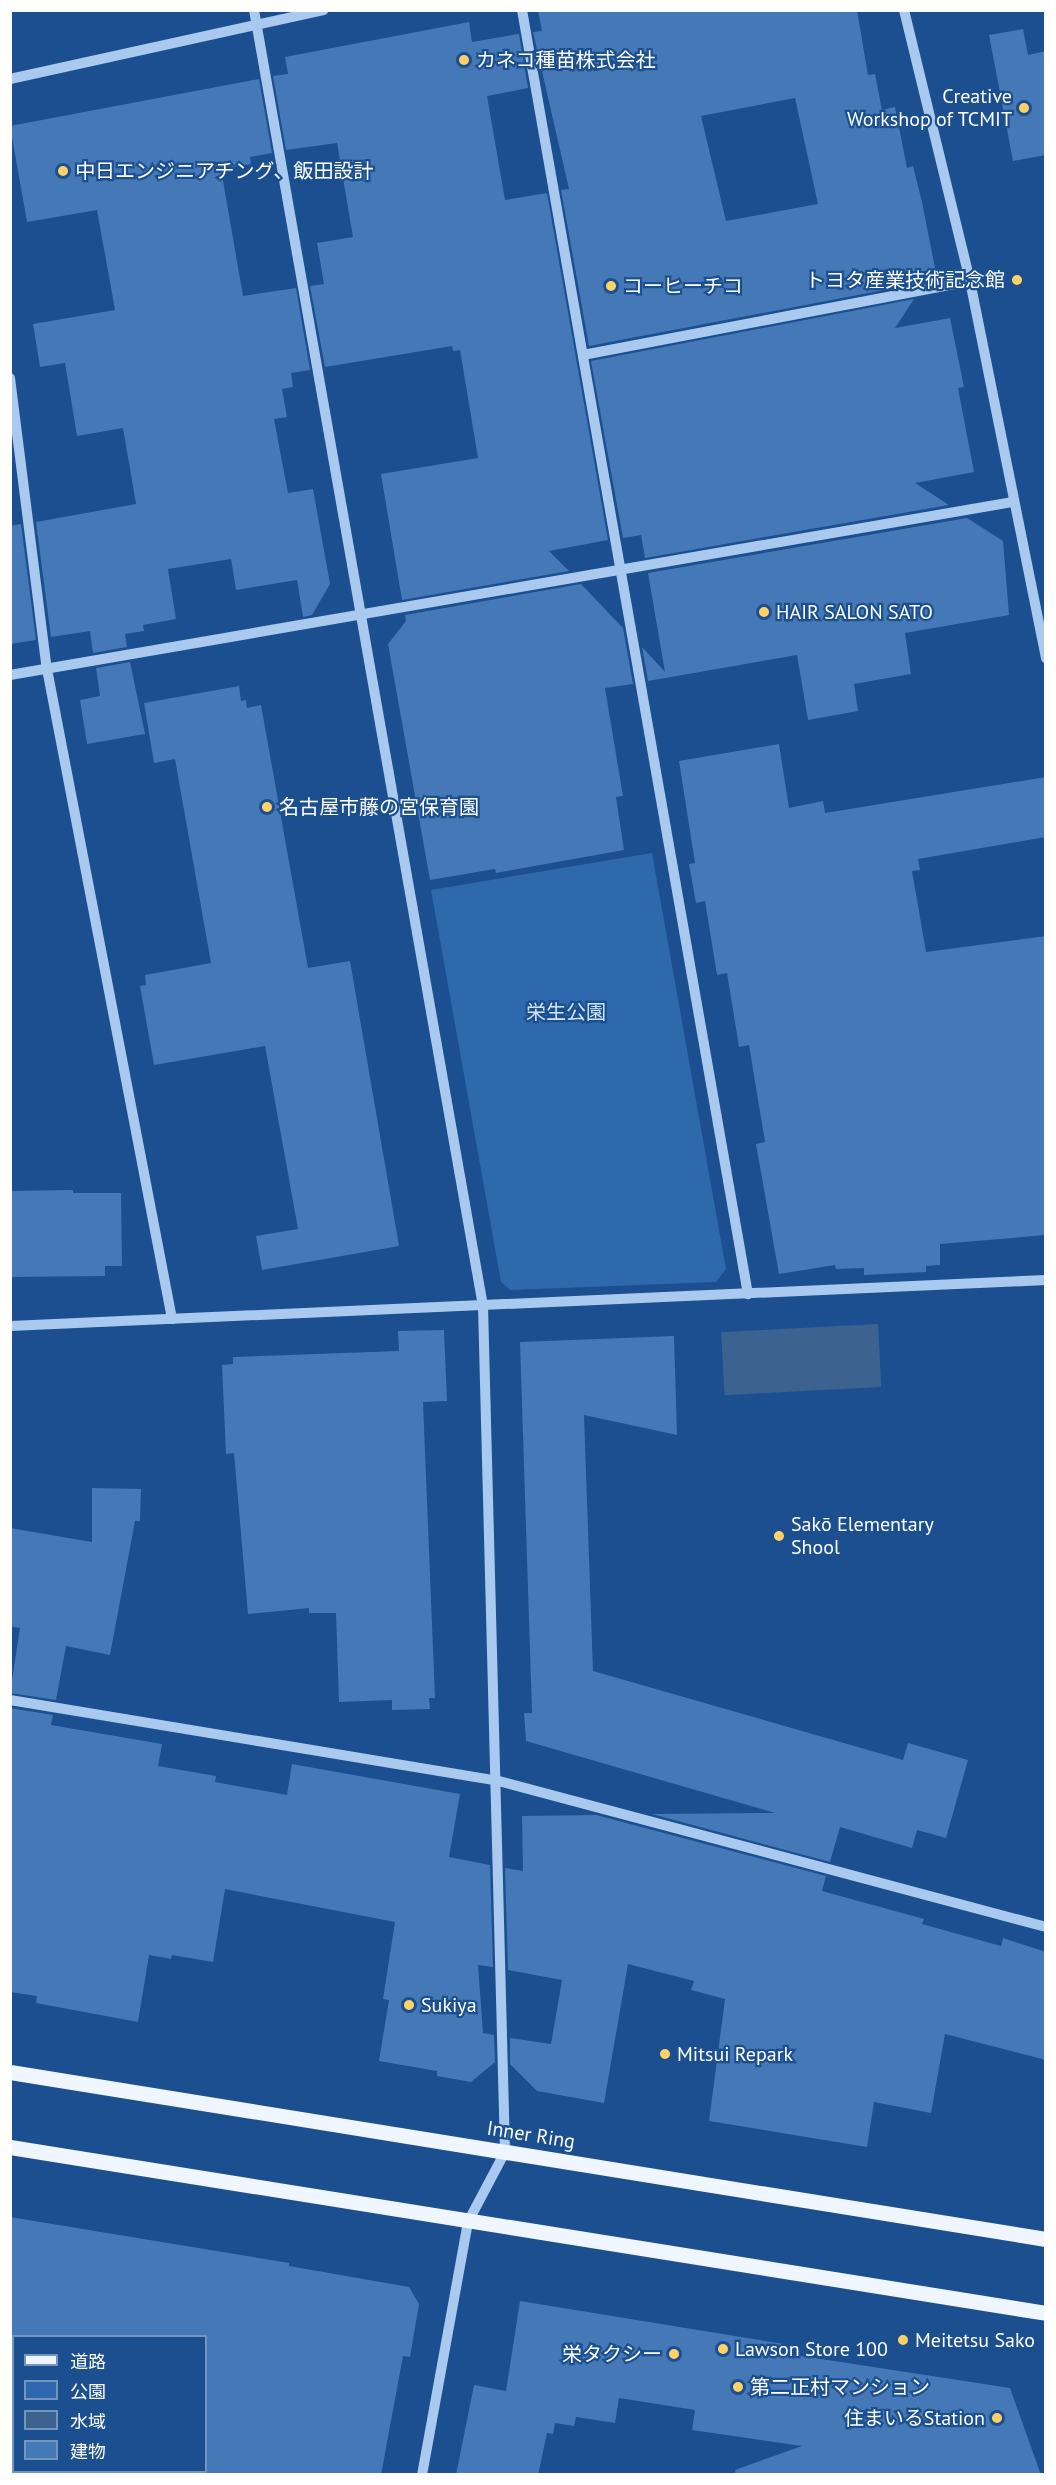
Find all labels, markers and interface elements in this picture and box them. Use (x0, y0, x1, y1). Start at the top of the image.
place label: カネコ種苗株式会社 (476, 48, 656, 72)
marker: カネコ種苗株式会社 (457, 53, 471, 67)
place label: Creative Workshop of TCMIT (846, 84, 1012, 131)
marker: Creative Workshop of TCMIT (1017, 101, 1031, 115)
place label: 中日エンジニアチング、飯田設計 (75, 159, 374, 183)
marker: 中日エンジニアチング、飯田設計 (56, 164, 70, 178)
place label: トヨタ産業技術記念館 (805, 268, 1005, 292)
marker: トヨタ産業技術記念館 (1010, 273, 1024, 287)
place label: コーヒーチコ (623, 274, 743, 298)
marker: コーヒーチコ (604, 279, 618, 293)
place label: HAIR SALON SATO (776, 600, 933, 624)
marker: HAIR SALON SATO (757, 605, 771, 619)
place label: 名古屋市藤の宮保育園 (279, 795, 479, 819)
marker: 名古屋市藤の宮保育園 (260, 800, 274, 814)
park label: 栄生公園 (526, 1000, 606, 1024)
place label: Sakō Elementary Shool (791, 1512, 934, 1559)
marker: Sakō Elementary Shool (772, 1529, 786, 1543)
place label: Sukiya (421, 1993, 477, 2017)
marker: Sukiya (402, 1998, 416, 2012)
place label: Mitsui Repark (677, 2042, 793, 2066)
marker: Mitsui Repark (658, 2047, 672, 2061)
street label: Inner Ring (485, 2116, 577, 2154)
place label: Meitetsu Sako (915, 2328, 1035, 2352)
marker: Meitetsu Sako (896, 2333, 910, 2347)
legend (12, 2335, 207, 2473)
place label: Lawson Store 100 (735, 2337, 888, 2361)
place label: 栄タクシー (562, 2342, 662, 2366)
marker: Lawson Store 100 (716, 2342, 730, 2356)
marker: 栄タクシー (667, 2347, 681, 2361)
text: 道路 (70, 2350, 106, 2373)
place label: 第二正村マンション (750, 2375, 930, 2399)
text: 公園 (70, 2380, 106, 2403)
marker: 第二正村マンション (731, 2380, 745, 2394)
place label: 住まいるStation (844, 2406, 985, 2430)
text: 水域 (70, 2410, 106, 2433)
marker: 住まいるStation (990, 2411, 1004, 2425)
text: 建物 (70, 2440, 106, 2463)

